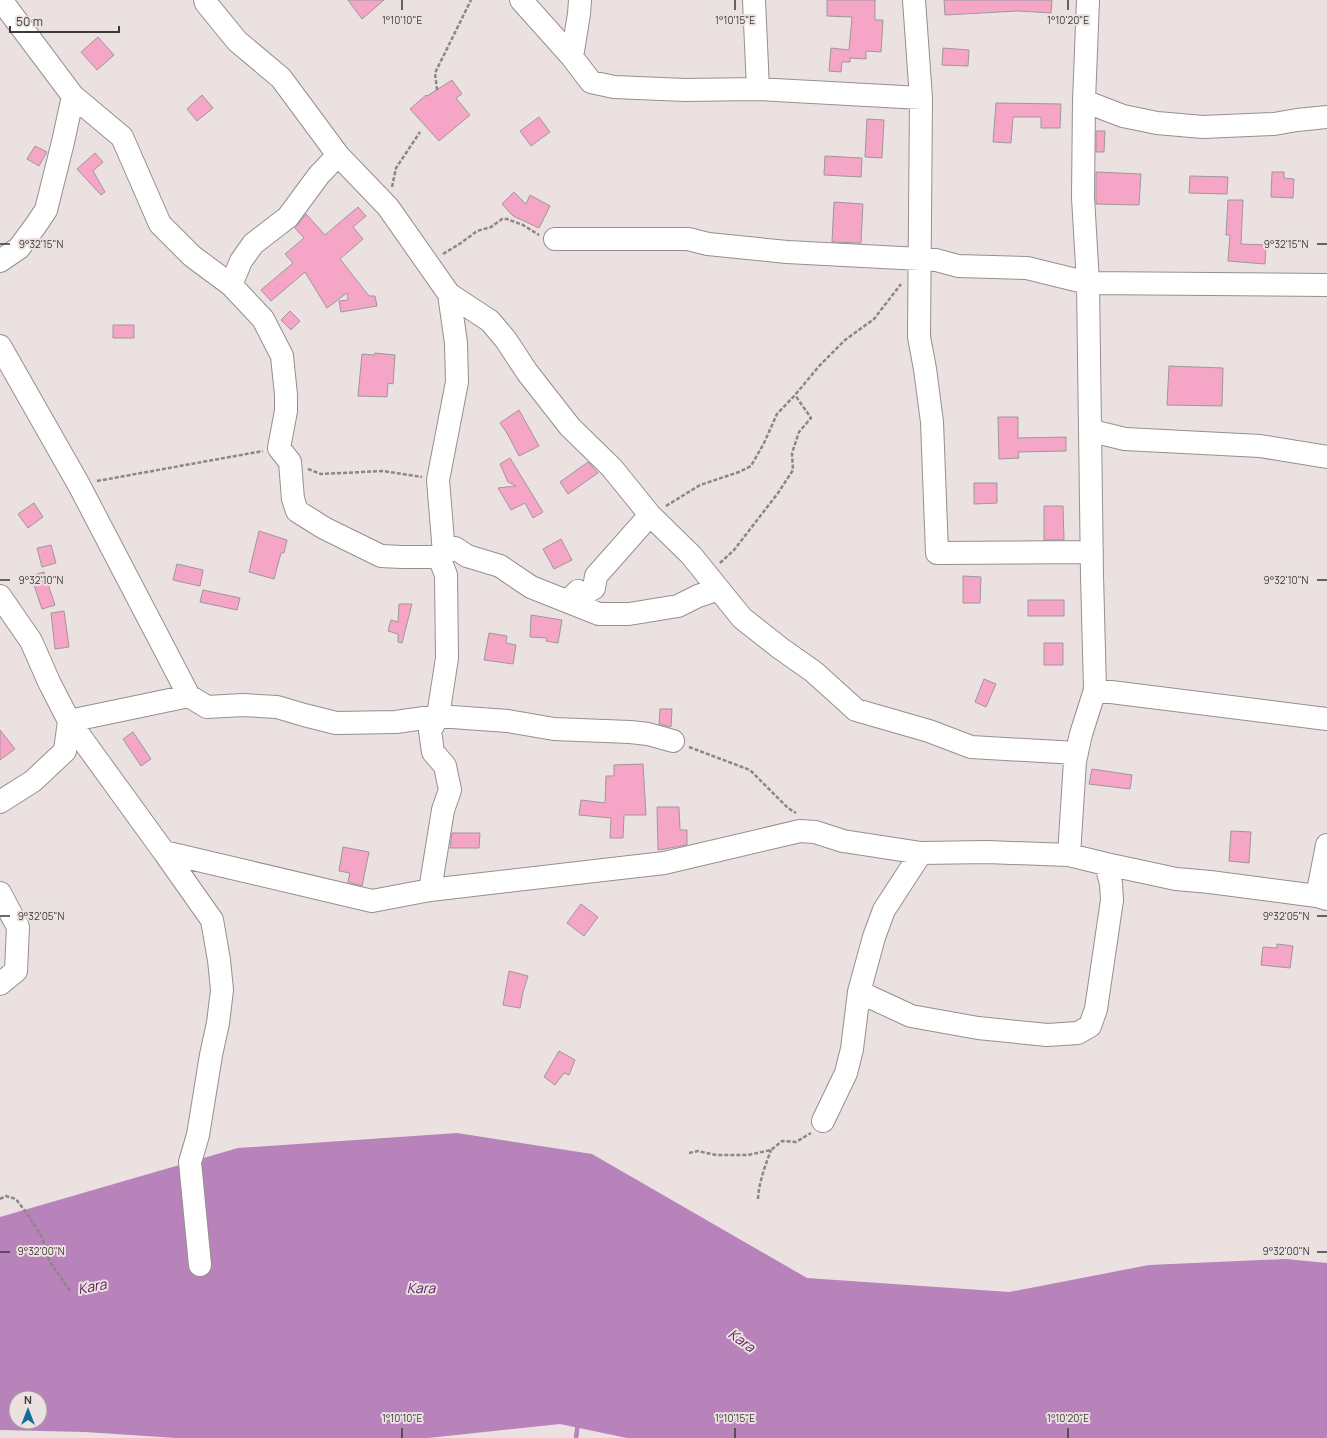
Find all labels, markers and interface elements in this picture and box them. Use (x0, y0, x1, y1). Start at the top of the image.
scale bar (10, 8, 119, 34)
text: 50 m (16, 13, 43, 30)
text: 1°10'10"E (382, 13, 422, 27)
text: 1°10'15"E (715, 13, 755, 27)
text: 1°10'20"E (1047, 13, 1089, 27)
text: 9°32'15"N (19, 237, 63, 251)
text: 9°32'15"N (1264, 237, 1308, 251)
text: 9°32'10"N (19, 573, 64, 587)
text: 9°32'10"N (1264, 573, 1309, 587)
text: 9°32'05"N (18, 909, 65, 923)
text: 9°32'05"N (1263, 909, 1310, 923)
text: 9°32'00"N (17, 1244, 65, 1258)
text: 9°32'00"N (1262, 1244, 1310, 1258)
water label: Kara (76, 1274, 109, 1298)
water label: Kara (407, 1278, 437, 1297)
water label: Kara (725, 1324, 760, 1357)
north arrow (8, 1390, 48, 1430)
text: N (24, 1392, 32, 1407)
text: 1°10'10"E (382, 1411, 422, 1425)
text: 1°10'15"E (715, 1411, 755, 1425)
text: 1°10'20"E (1047, 1411, 1089, 1425)

